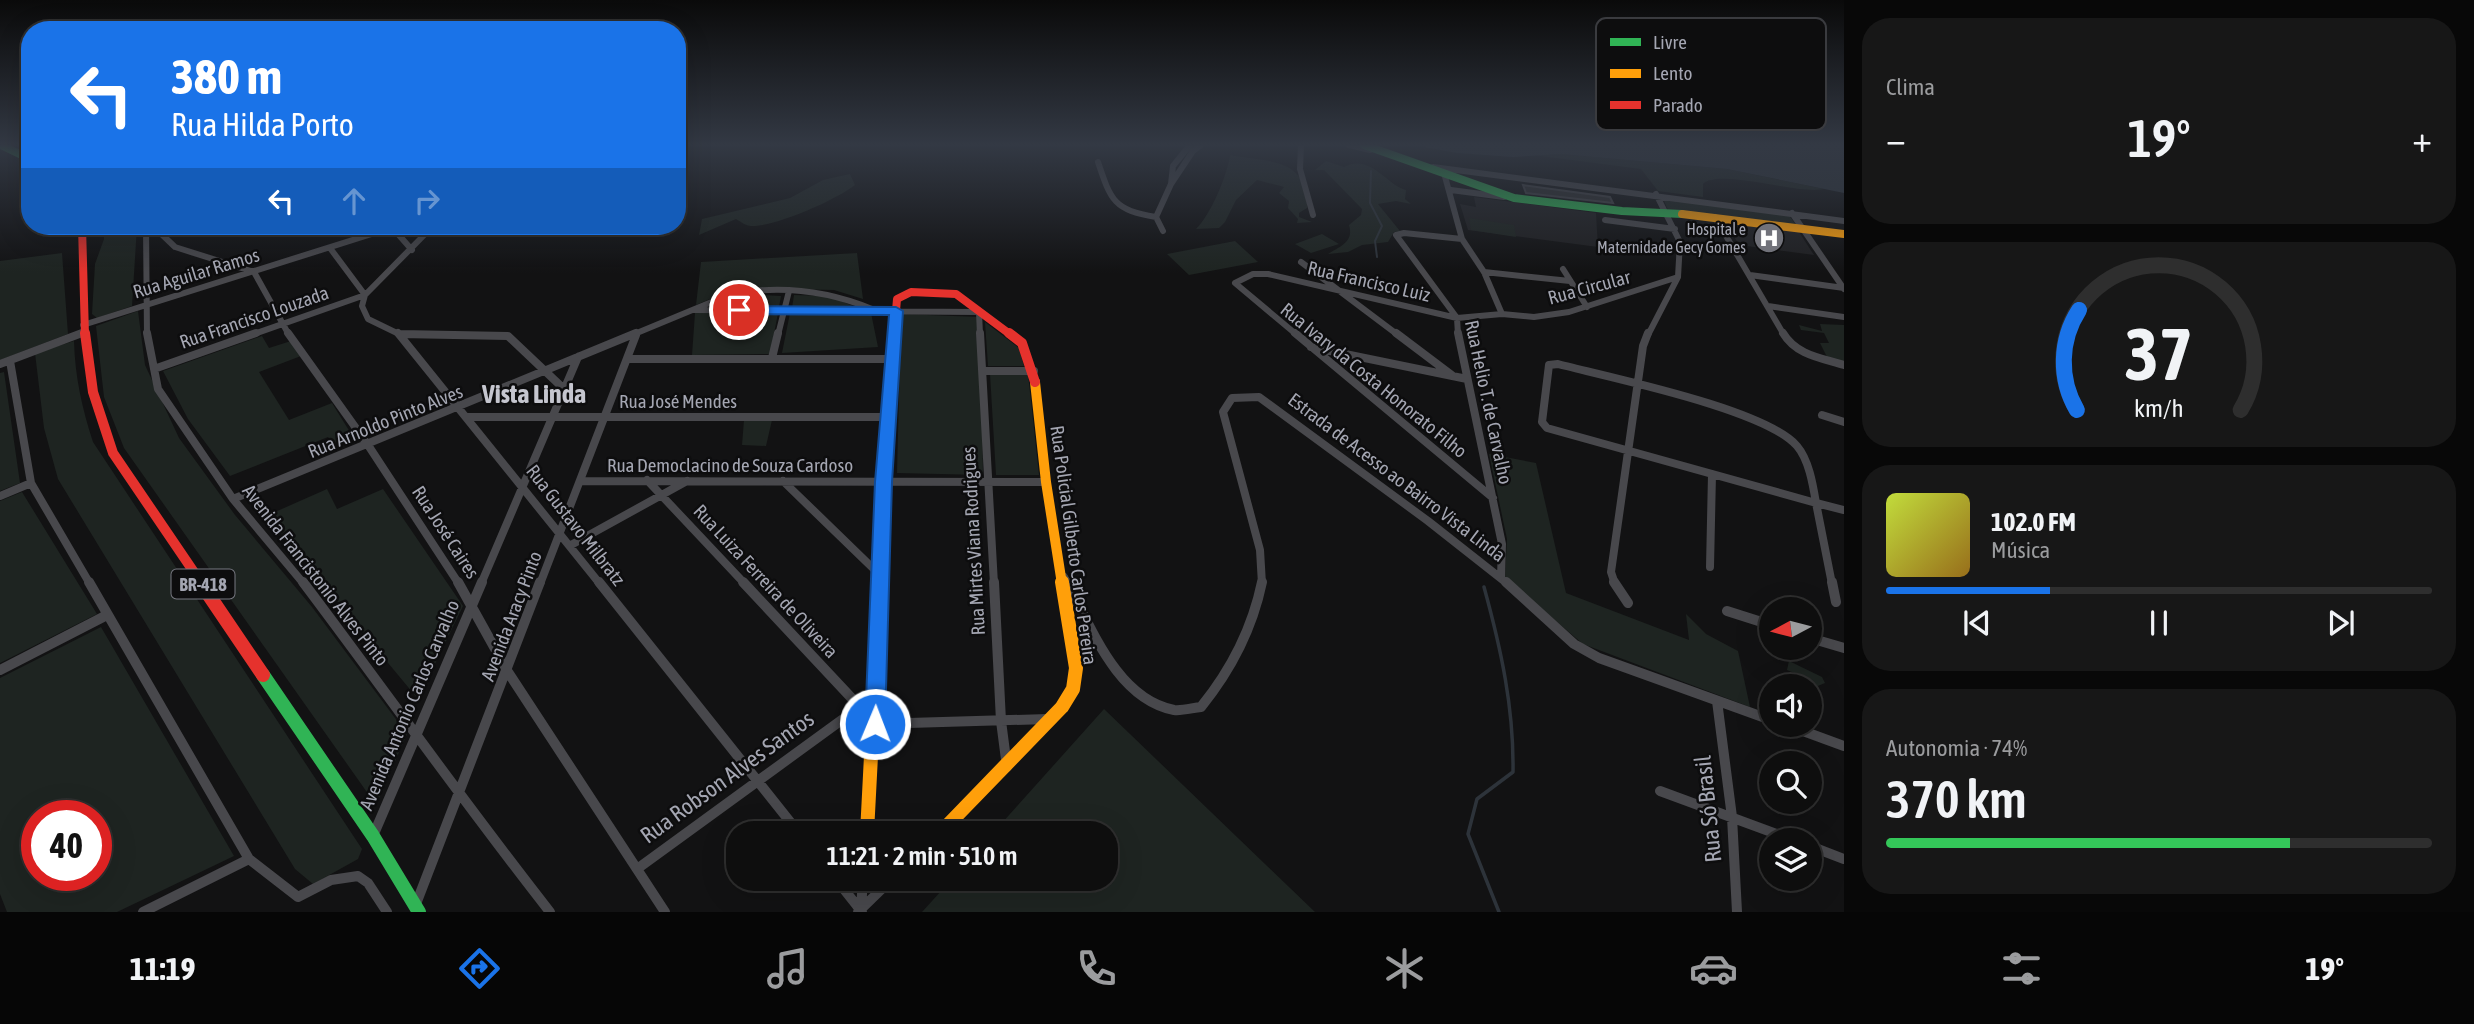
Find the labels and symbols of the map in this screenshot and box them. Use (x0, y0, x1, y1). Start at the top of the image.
legend (1596, 18, 1826, 130)
text: Livre (1653, 31, 1687, 53)
text: Lento (1653, 62, 1692, 84)
text: Parado (1653, 94, 1703, 116)
place label: Hospital e Maternidade Gecy Gomes (1597, 220, 1746, 257)
hospital icon: Hospital e Maternidade Gecy Gomes (1752, 221, 1786, 255)
street label: Rua Aguilar Ramos (130, 243, 262, 303)
street label: Rua Francisco Luiz (1306, 256, 1433, 306)
street label: Rua Circular (1545, 265, 1633, 309)
pin (709, 280, 769, 340)
street label: Rua Francisco Louzada (177, 281, 331, 353)
street label: Rua Ivary da Costa Honorato Filho (1276, 298, 1472, 462)
street label: Rua Helio T. de Carvalho (1461, 318, 1517, 486)
district label: Vista Linda (481, 379, 586, 409)
street label: Rua Arnoldo Pinto Alves (304, 380, 466, 462)
street label: Estrada de Acesso ao Bairro Vista Linda (1284, 388, 1510, 566)
street label: Rua José Mendes (619, 390, 737, 412)
street label: Rua Policial Gilberto Carlos Pereira (1046, 424, 1102, 666)
street label: Rua Mirtes Viana Rodrigues (957, 446, 989, 636)
street label: Rua Democlacino de Souza Cardoso (607, 454, 853, 476)
street label: Rua Gustavo Milbratz (522, 460, 630, 590)
street label: Avenida Francistonio Alves Pinto (238, 480, 394, 670)
street label: Rua José Caires (408, 482, 484, 583)
street label: Rua Luiza Ferreira de Oliveira (689, 500, 843, 662)
street label: Avenida Aracy Pinto (476, 548, 546, 684)
road number: BR-418 (172, 570, 234, 598)
street label: Avenida Antonio Carlos Carvalho (355, 597, 463, 813)
north arrow (1759, 597, 1822, 660)
position arrow (838, 687, 912, 761)
street label: Rua Robson Alves Santos (635, 705, 819, 849)
street label: Rua Só Brasil (1689, 754, 1727, 864)
speed limit sign: 40 (21, 800, 112, 891)

